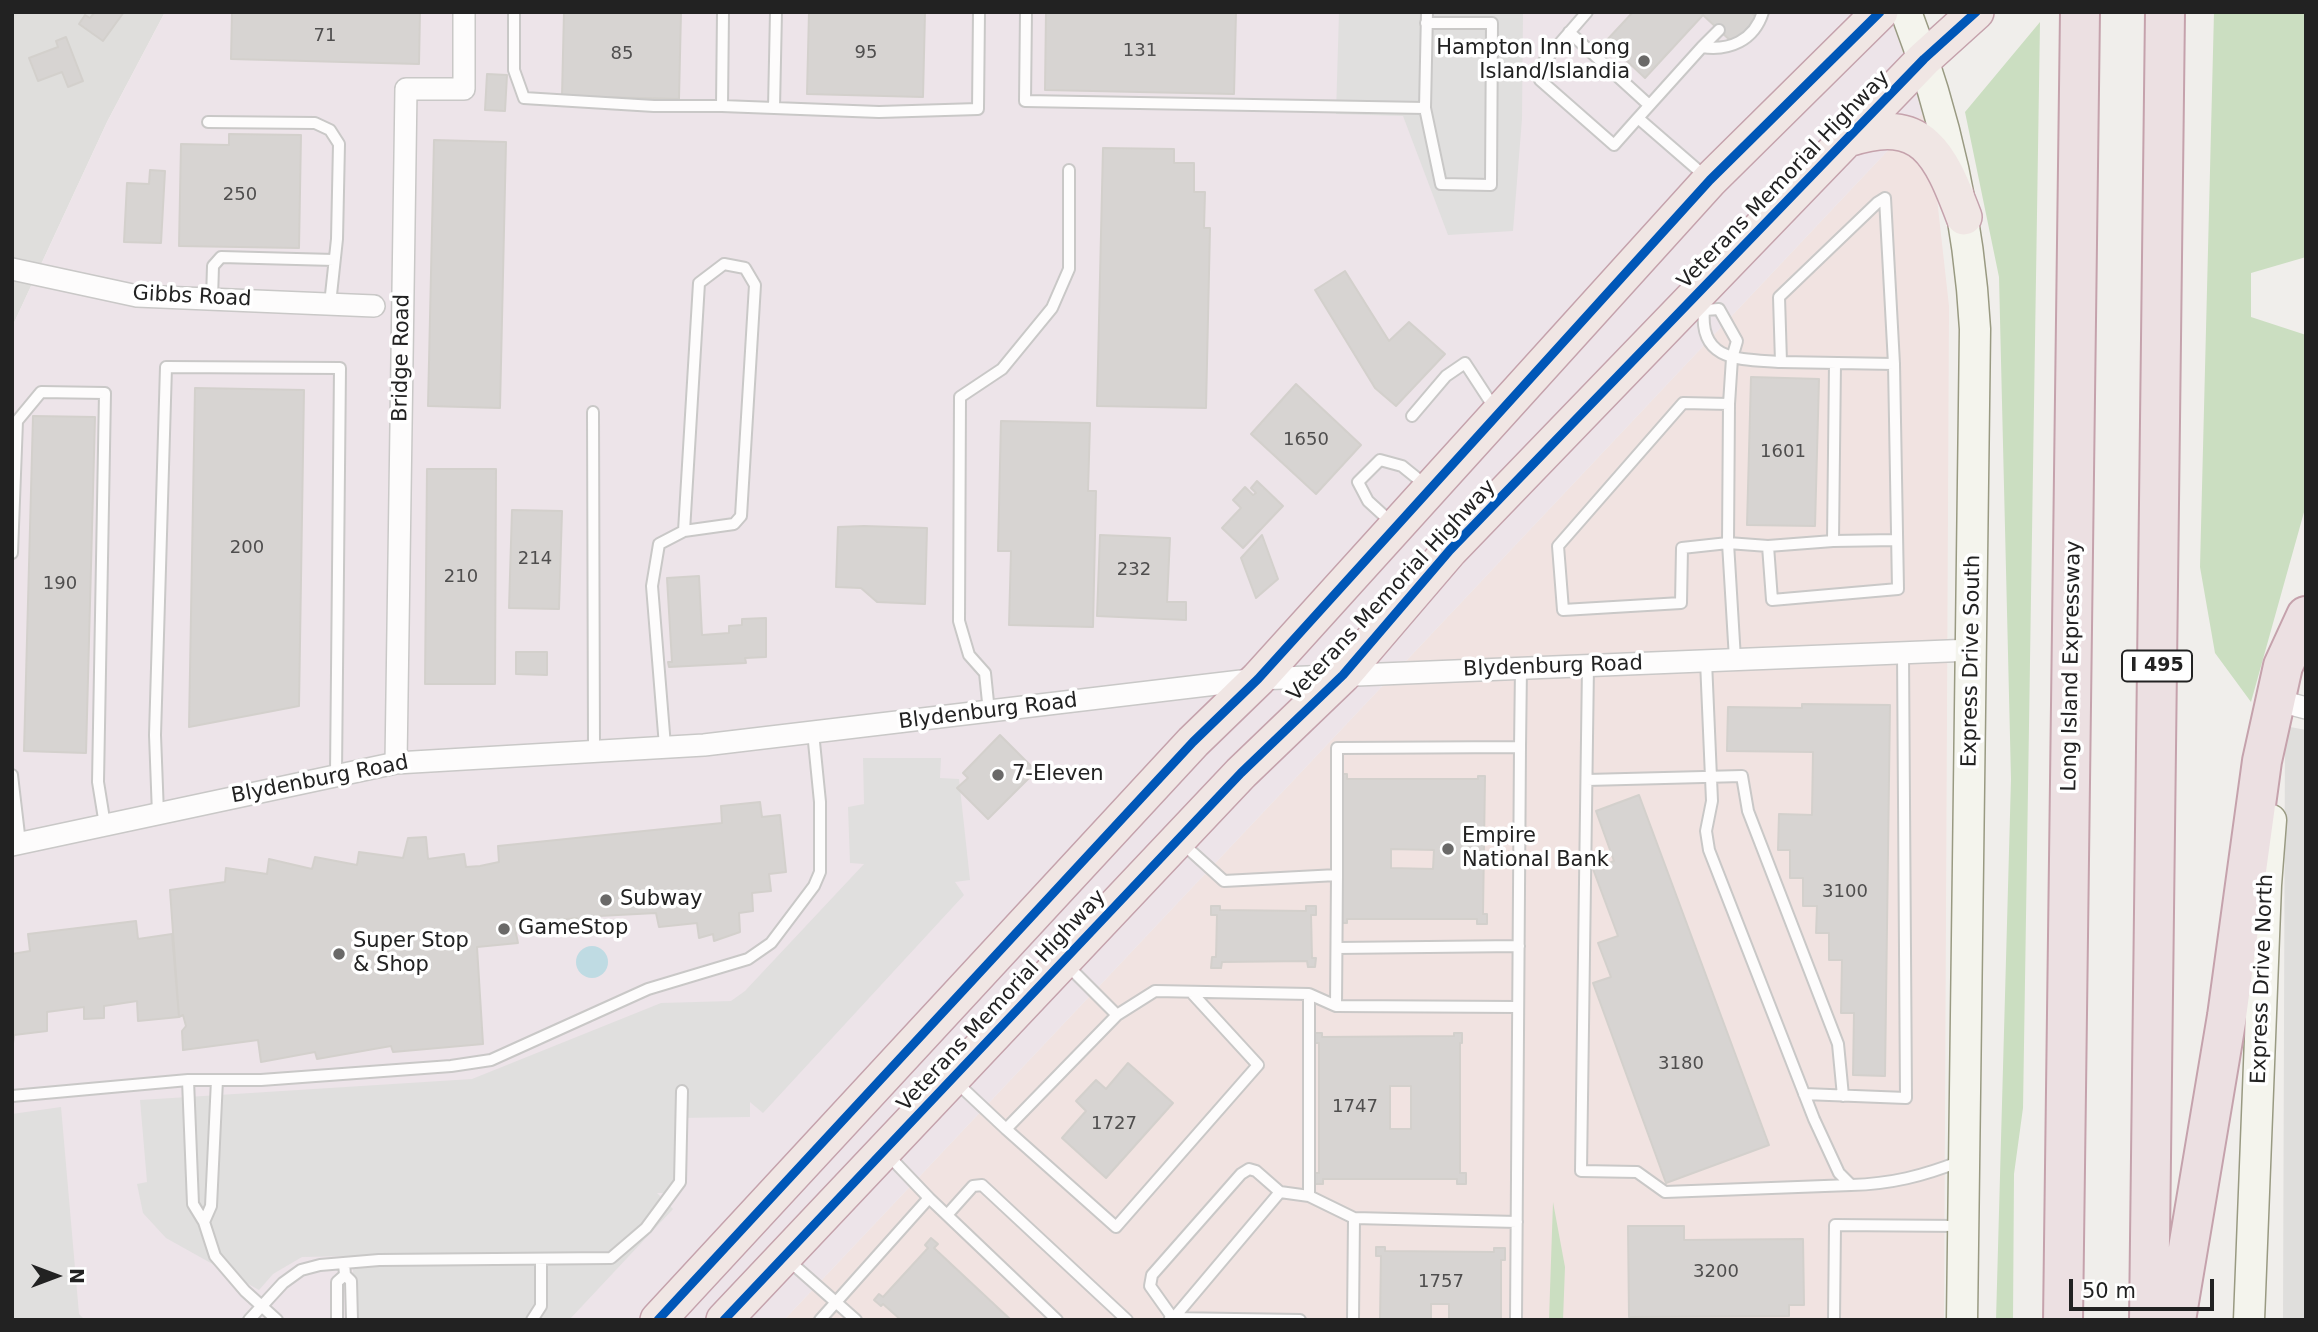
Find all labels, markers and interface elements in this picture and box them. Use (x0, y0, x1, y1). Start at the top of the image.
house number: 71 (314, 25, 336, 47)
place label: Hampton Inn Long Island/Islandia (1436, 36, 1630, 86)
house number: 131 (1123, 40, 1157, 62)
house number: 95 (855, 42, 877, 64)
house number: 85 (611, 43, 633, 65)
marker: Hampton Inn Long Island/Islandia (1636, 53, 1652, 69)
street label: Veterans Memorial Highway (1673, 65, 1895, 295)
house number: 250 (223, 184, 257, 206)
street label: Gibbs Road (132, 281, 252, 313)
street label: Bridge Road (388, 294, 416, 422)
house number: 1650 (1283, 429, 1329, 451)
house number: 1601 (1760, 441, 1806, 463)
street label: Veterans Memorial Highway (1282, 475, 1502, 707)
house number: 200 (230, 537, 264, 559)
street label: Long Island Expressway (2057, 540, 2087, 792)
house number: 214 (518, 548, 552, 570)
street label: Express Drive South (1958, 555, 1986, 767)
house number: 232 (1117, 559, 1151, 581)
house number: 210 (444, 566, 478, 588)
house number: 190 (43, 573, 77, 595)
road number: I 495 (2122, 650, 2192, 681)
street label: Blydenburg Road (1463, 651, 1643, 683)
street label: Blydenburg Road (897, 689, 1079, 735)
street label: Blydenburg Road (229, 750, 411, 810)
place label: 7-Eleven (1012, 762, 1104, 788)
marker: 7-Eleven (990, 767, 1006, 783)
place label: Empire National Bank (1462, 824, 1609, 874)
marker: Empire National Bank (1440, 841, 1456, 857)
street label: Express Drive North (2247, 874, 2279, 1084)
house number: 3100 (1822, 881, 1868, 903)
street label: Veterans Memorial Highway (892, 885, 1112, 1117)
place label: Subway (620, 887, 702, 913)
marker: Subway (598, 892, 614, 908)
place label: GameStop (518, 916, 628, 942)
marker: GameStop (496, 921, 512, 937)
place label: Super Stop & Shop (353, 929, 469, 979)
marker: Super Stop & Shop (331, 946, 347, 962)
house number: 3180 (1658, 1053, 1704, 1075)
house number: 1747 (1332, 1096, 1378, 1118)
house number: 1727 (1091, 1113, 1137, 1135)
north arrow (21, 1241, 91, 1311)
house number: 3200 (1693, 1261, 1739, 1283)
scale bar (2073, 1266, 2218, 1310)
text: N (66, 1268, 88, 1284)
house number: 1757 (1418, 1271, 1464, 1293)
text: 50 m (2082, 1279, 2136, 1303)

